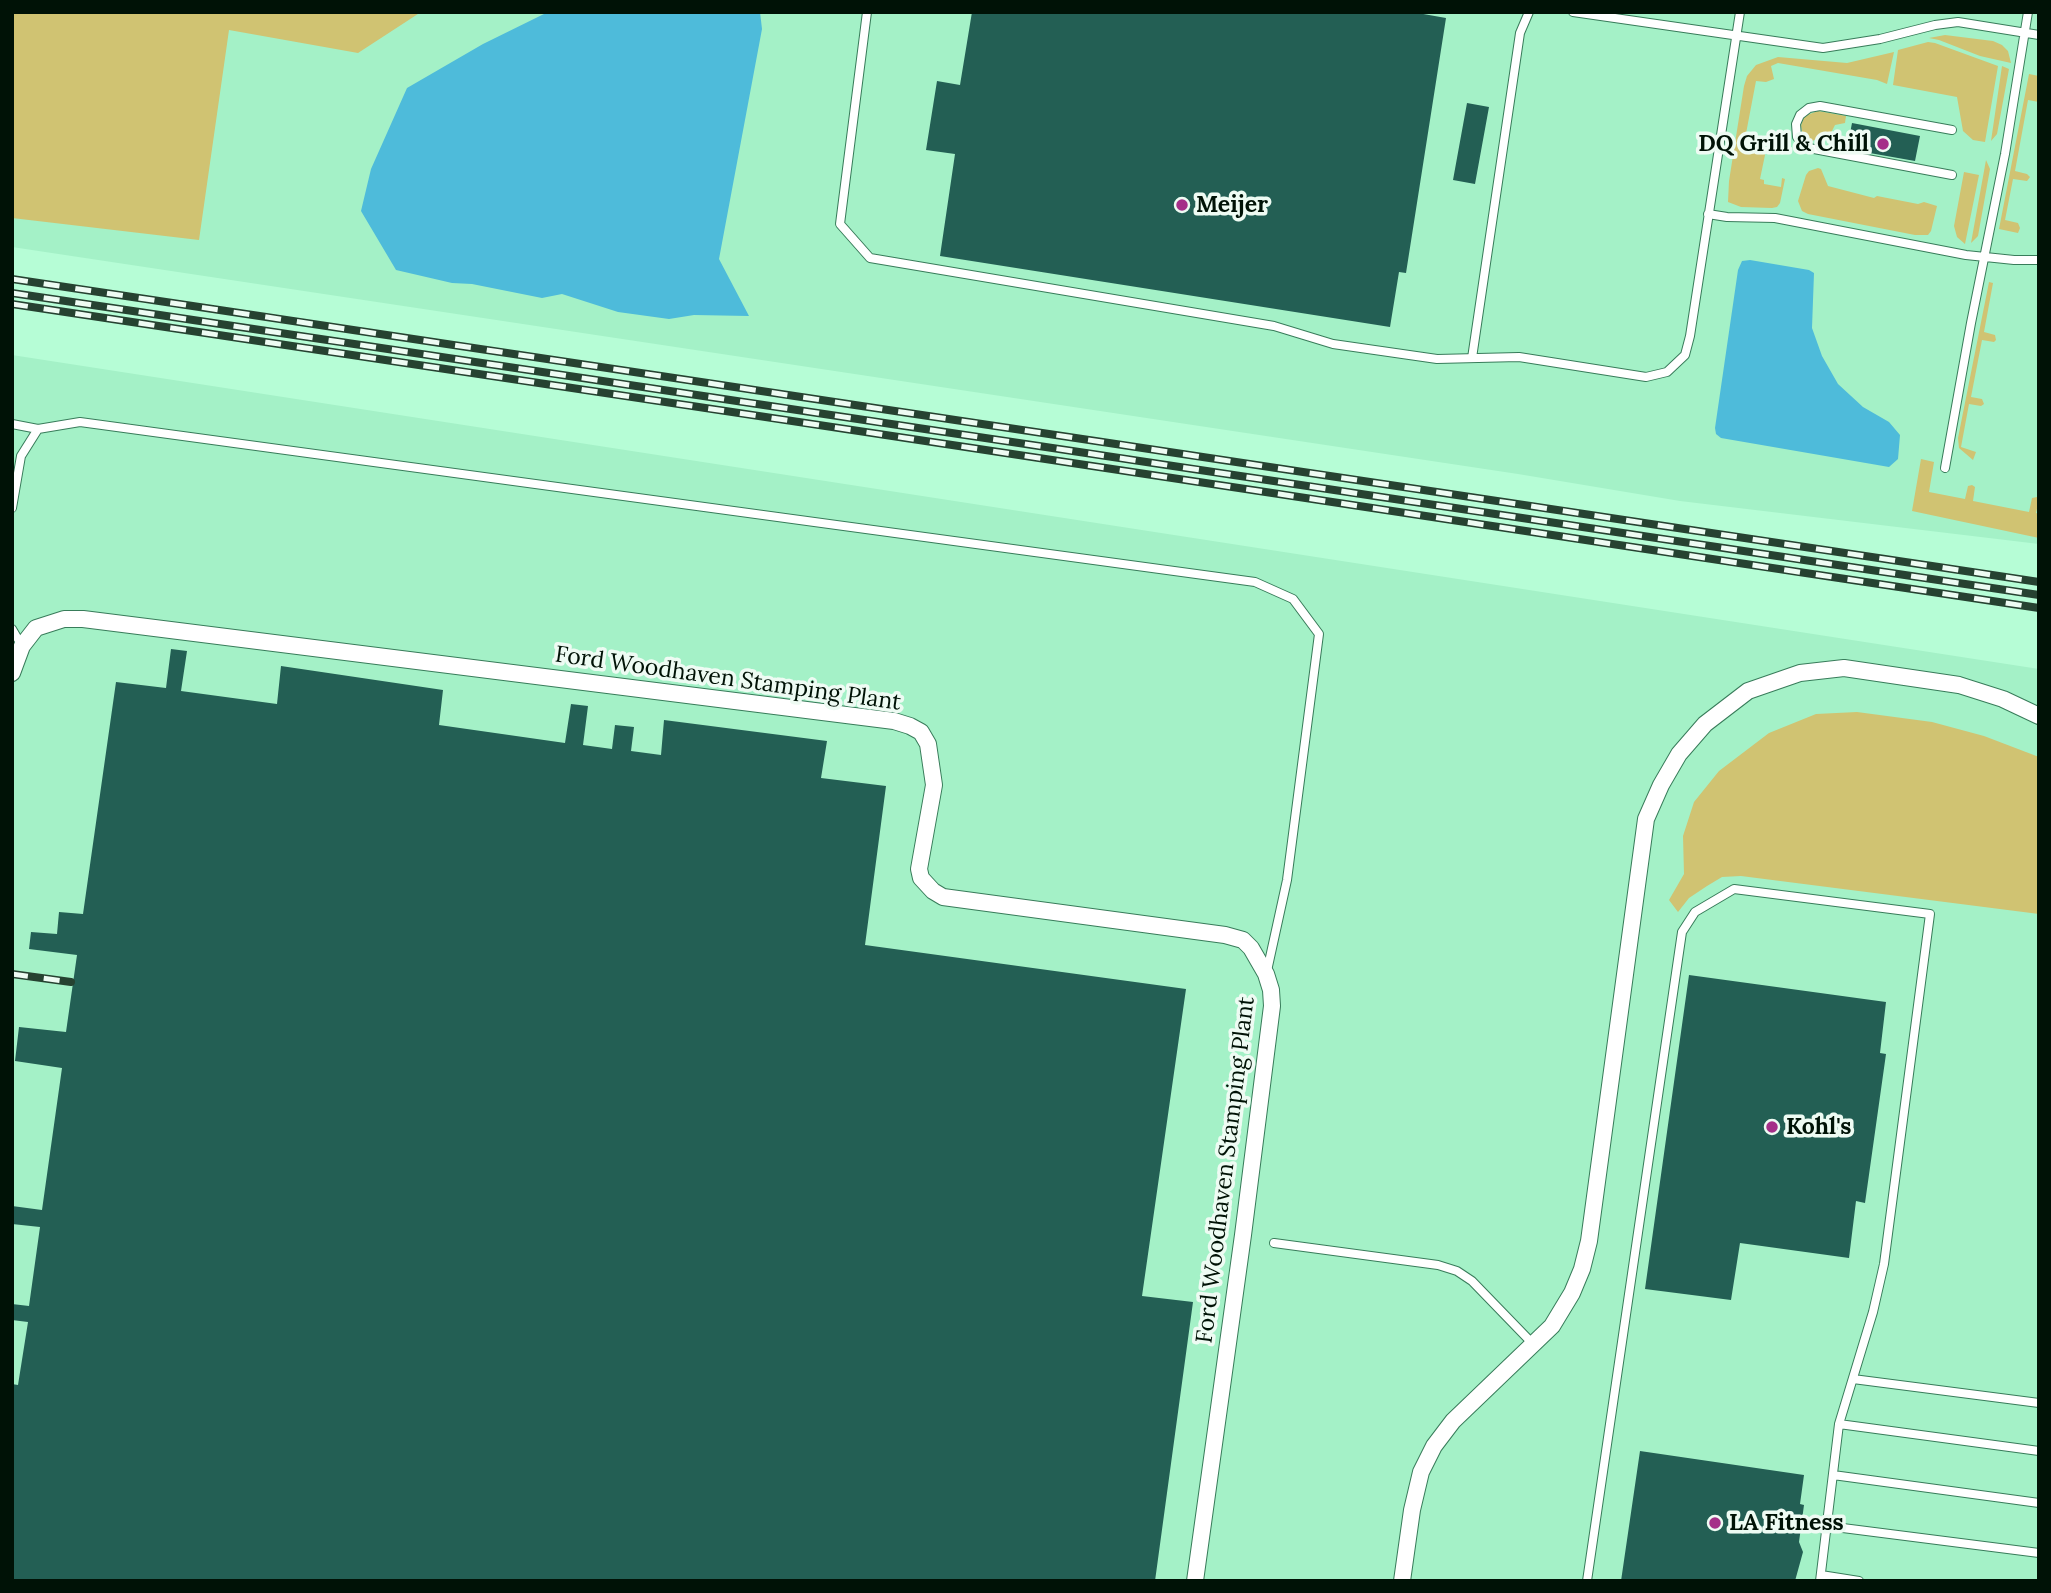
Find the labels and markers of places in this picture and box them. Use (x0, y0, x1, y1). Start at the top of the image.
place label: DQ Grill & Chill (1698, 130, 1869, 158)
marker: DQ Grill & Chill (1875, 136, 1891, 152)
place label: Meijer (1196, 191, 1268, 219)
marker: Meijer (1174, 197, 1190, 213)
place label: Kohl's (1786, 1113, 1851, 1141)
marker: Kohl's (1764, 1119, 1780, 1135)
place label: LA Fitness (1729, 1509, 1844, 1537)
marker: LA Fitness (1707, 1515, 1723, 1531)

